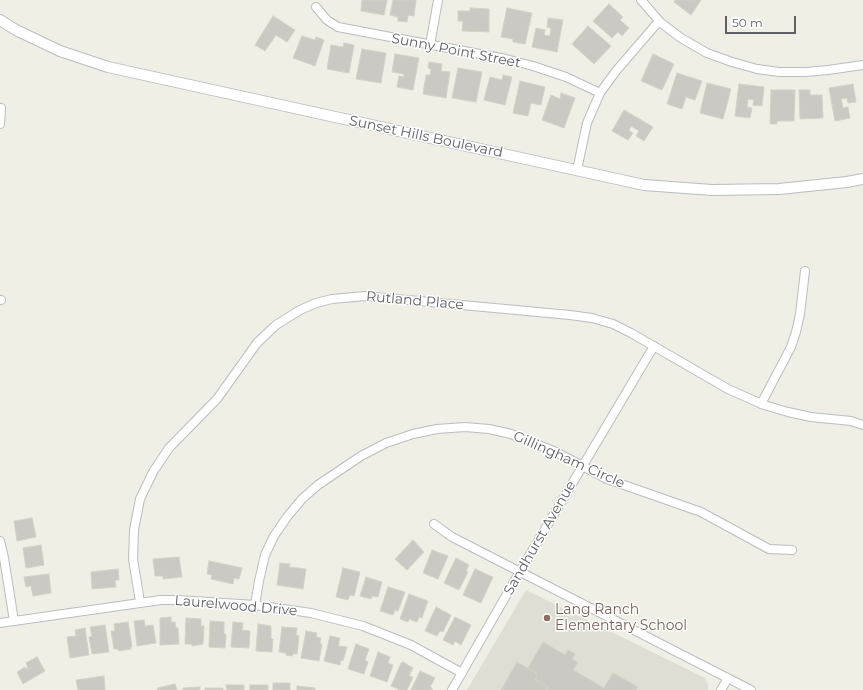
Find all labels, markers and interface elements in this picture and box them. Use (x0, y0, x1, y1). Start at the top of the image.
scale bar (727, 8, 798, 34)
text: 50 m (732, 15, 763, 30)
street label: Sunny Point Street (390, 30, 522, 72)
street label: Sunset Hills Boulevard (348, 113, 504, 161)
street label: Rutland Place (365, 288, 465, 314)
street label: Gillingham Circle (511, 428, 627, 492)
street label: Sandhurst Avenue (500, 478, 580, 598)
street label: Laurelwood Drive (174, 592, 298, 620)
place label: Lang Ranch Elementary School (555, 602, 687, 634)
marker: Lang Ranch Elementary School (542, 613, 552, 623)

